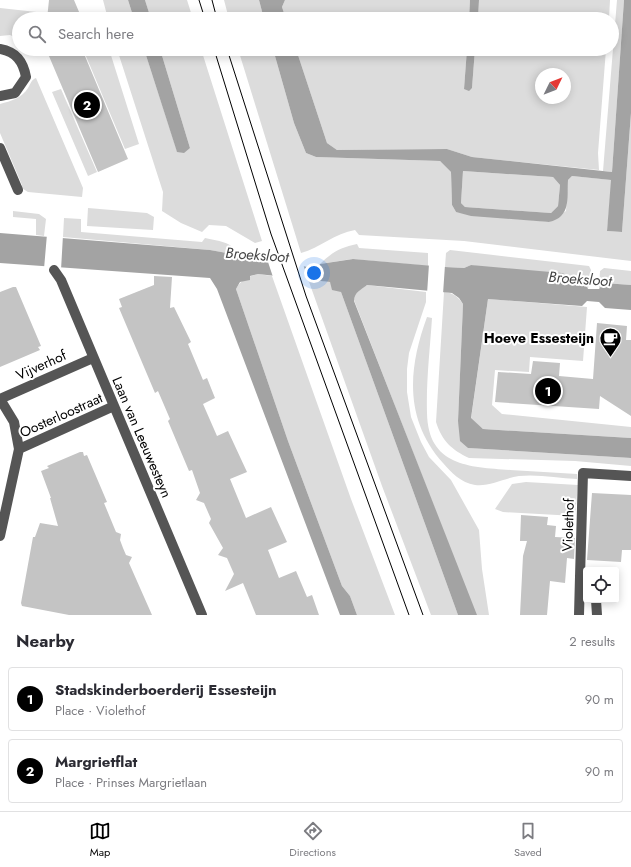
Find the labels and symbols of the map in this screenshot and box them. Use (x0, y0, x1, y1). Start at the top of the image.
north arrow (535, 68, 571, 104)
pin: 2 (74, 90, 100, 120)
water label: Broeksloot (225, 242, 291, 268)
your location (304, 263, 324, 283)
water label: Broeksloot (548, 266, 614, 292)
cafe icon: Hoeve Essesteijn (597, 325, 623, 358)
place label: Hoeve Essesteijn (484, 328, 594, 348)
street label: Vijverhof (13, 345, 70, 385)
street label: Laan van Leeuwesteyn (107, 373, 177, 501)
pin: 1 (535, 376, 561, 406)
street label: Oosterloostraat (16, 388, 106, 442)
street label: Violethof (557, 497, 579, 552)

